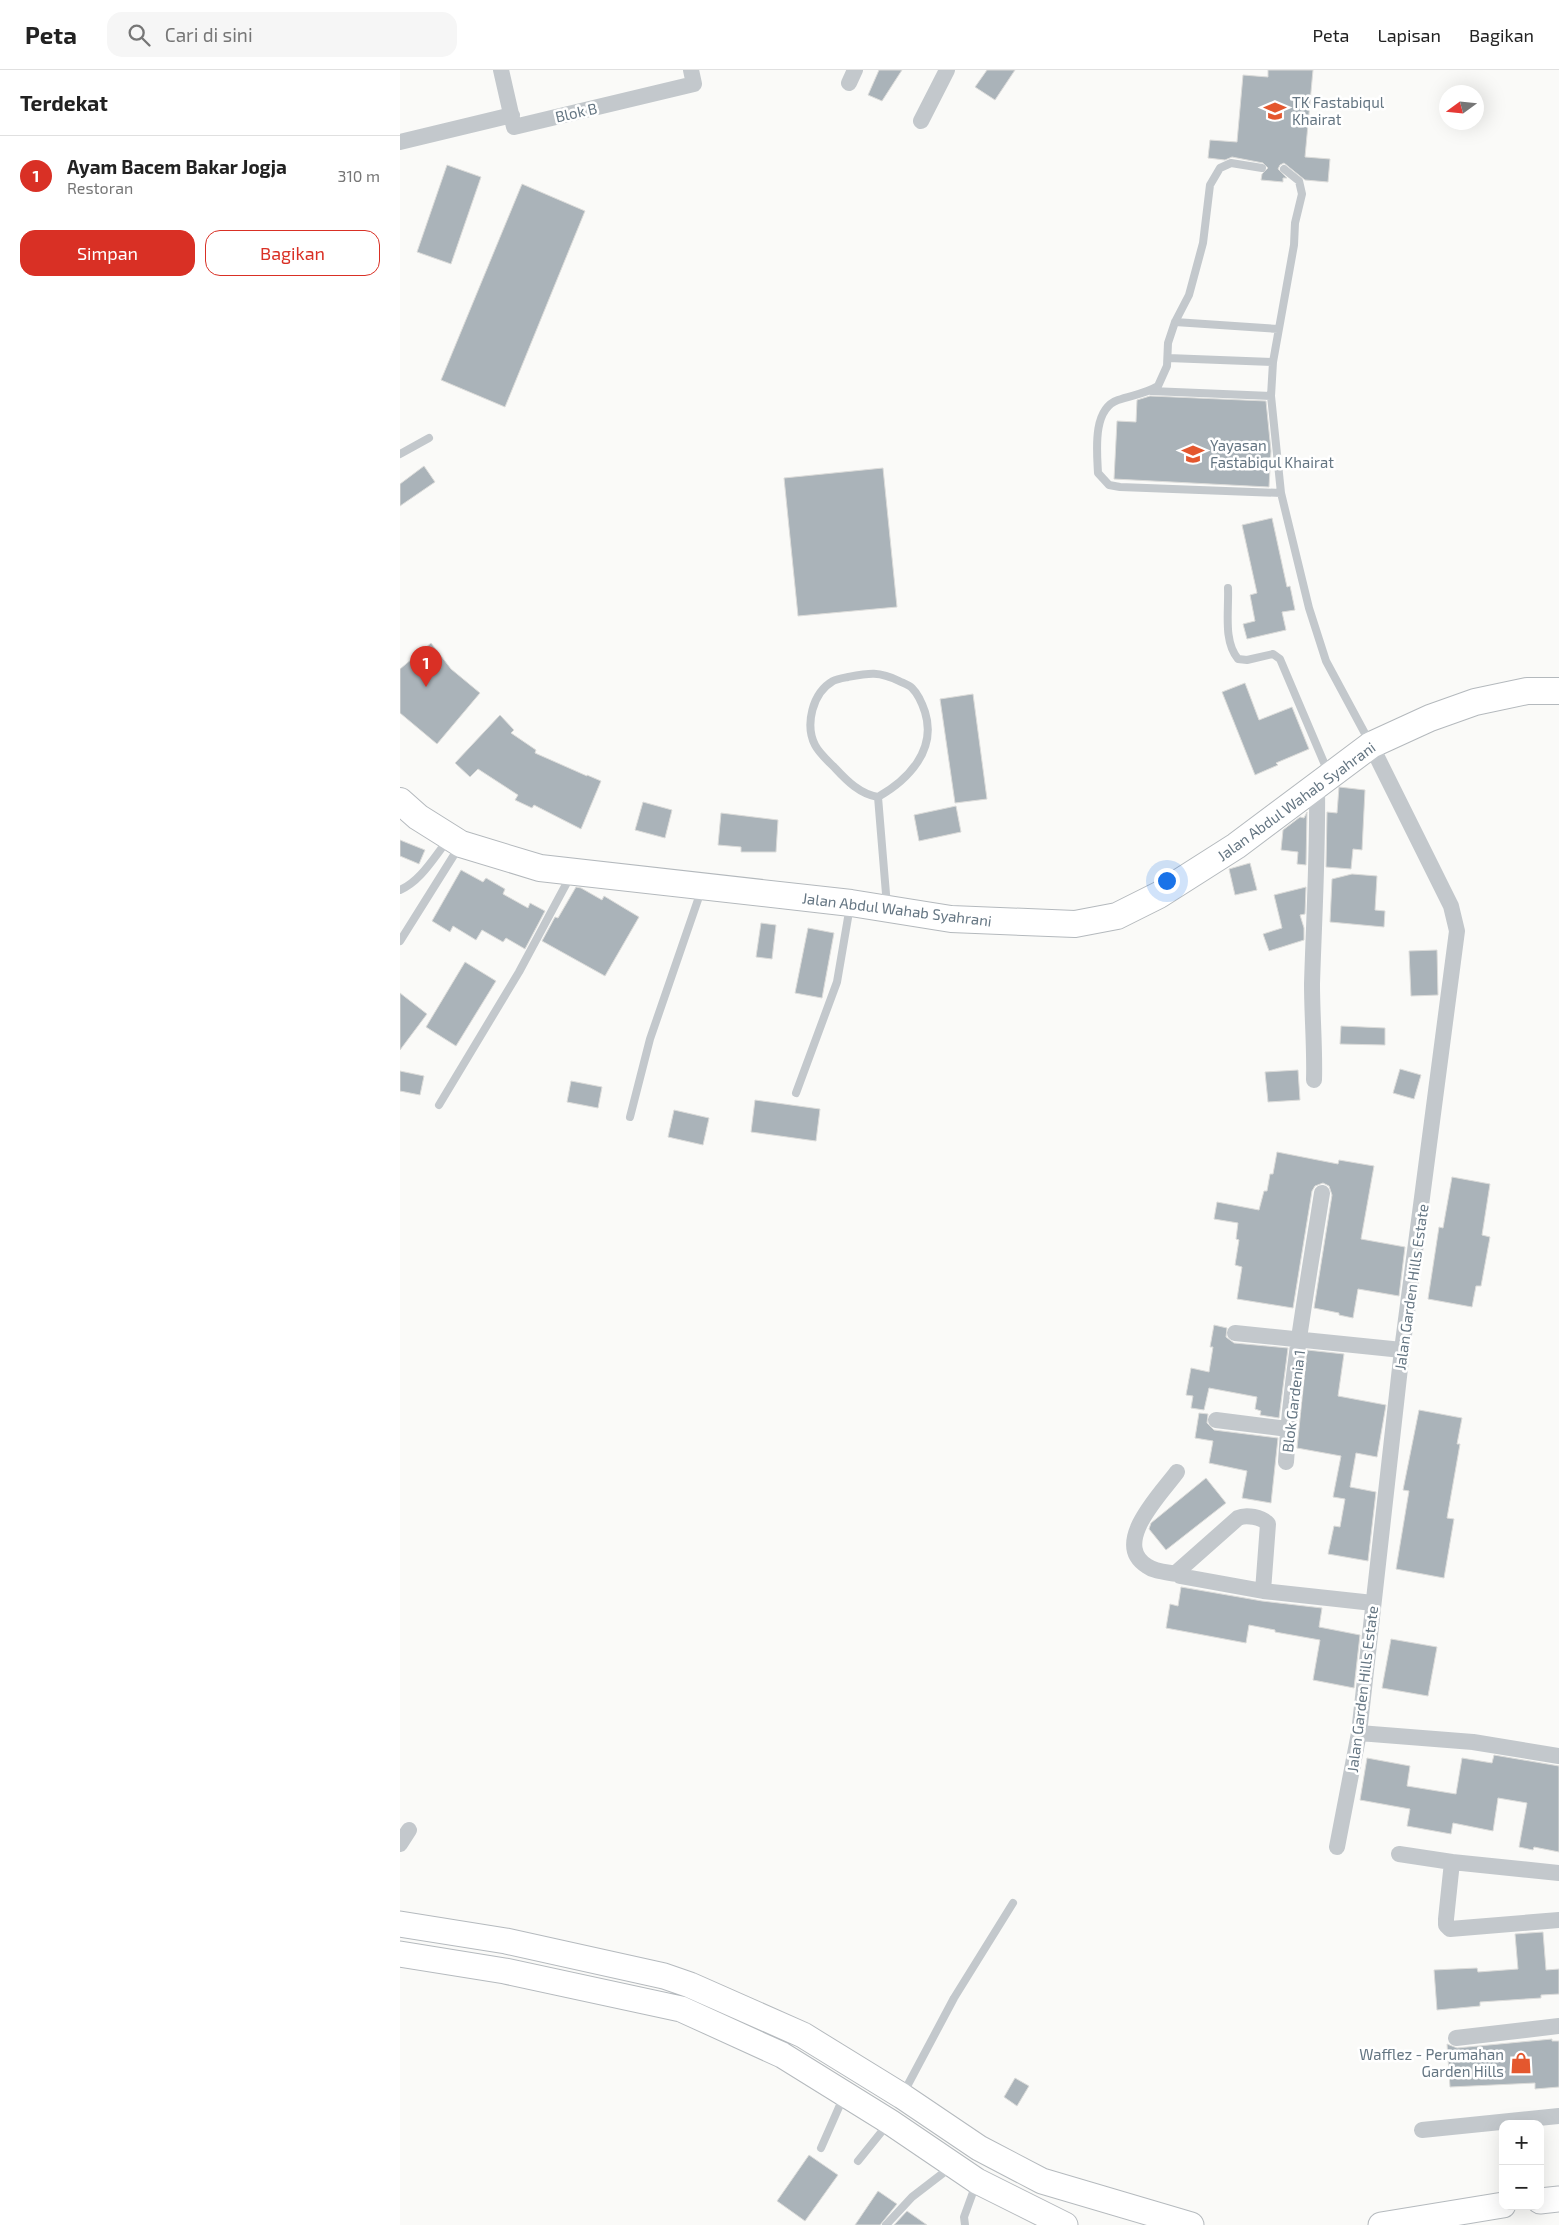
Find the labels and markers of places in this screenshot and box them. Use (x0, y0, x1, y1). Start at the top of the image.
place label: TK Fastabiqul Khairat (1292, 93, 1385, 128)
school or university icon: TK Fastabiqul Khairat (1262, 98, 1288, 124)
place label: Yayasan Fastabiqul Khairat (1210, 436, 1334, 471)
school or university icon: Yayasan Fastabiqul Khairat (1180, 441, 1206, 467)
pin: 1 (410, 646, 442, 687)
place label: Wafflez - Perumahan Garden Hills (1359, 2045, 1504, 2080)
shop icon: Wafflez - Perumahan Garden Hills (1508, 2050, 1534, 2076)

